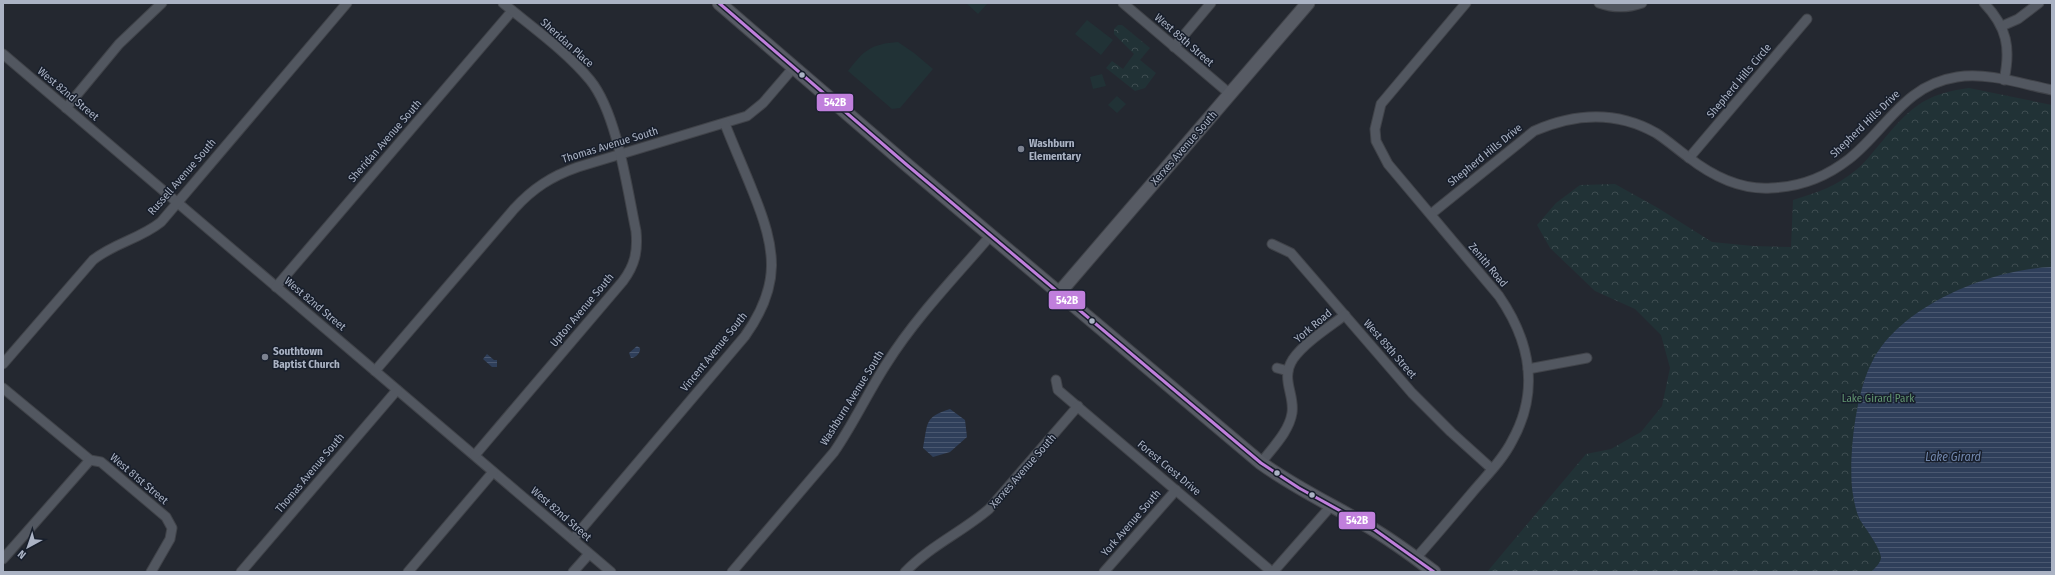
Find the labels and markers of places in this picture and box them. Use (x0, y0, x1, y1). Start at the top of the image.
unlabelled marker (797, 70, 807, 80)
place label: Washburn Elementary (1029, 137, 1082, 163)
marker: Washburn Elementary (1016, 144, 1026, 154)
unlabelled marker (1087, 316, 1097, 326)
place label: Southtown Baptist Church (273, 345, 340, 371)
marker: Southtown Baptist Church (260, 352, 270, 362)
unlabelled marker (1272, 468, 1282, 478)
unlabelled marker (1307, 490, 1317, 500)

